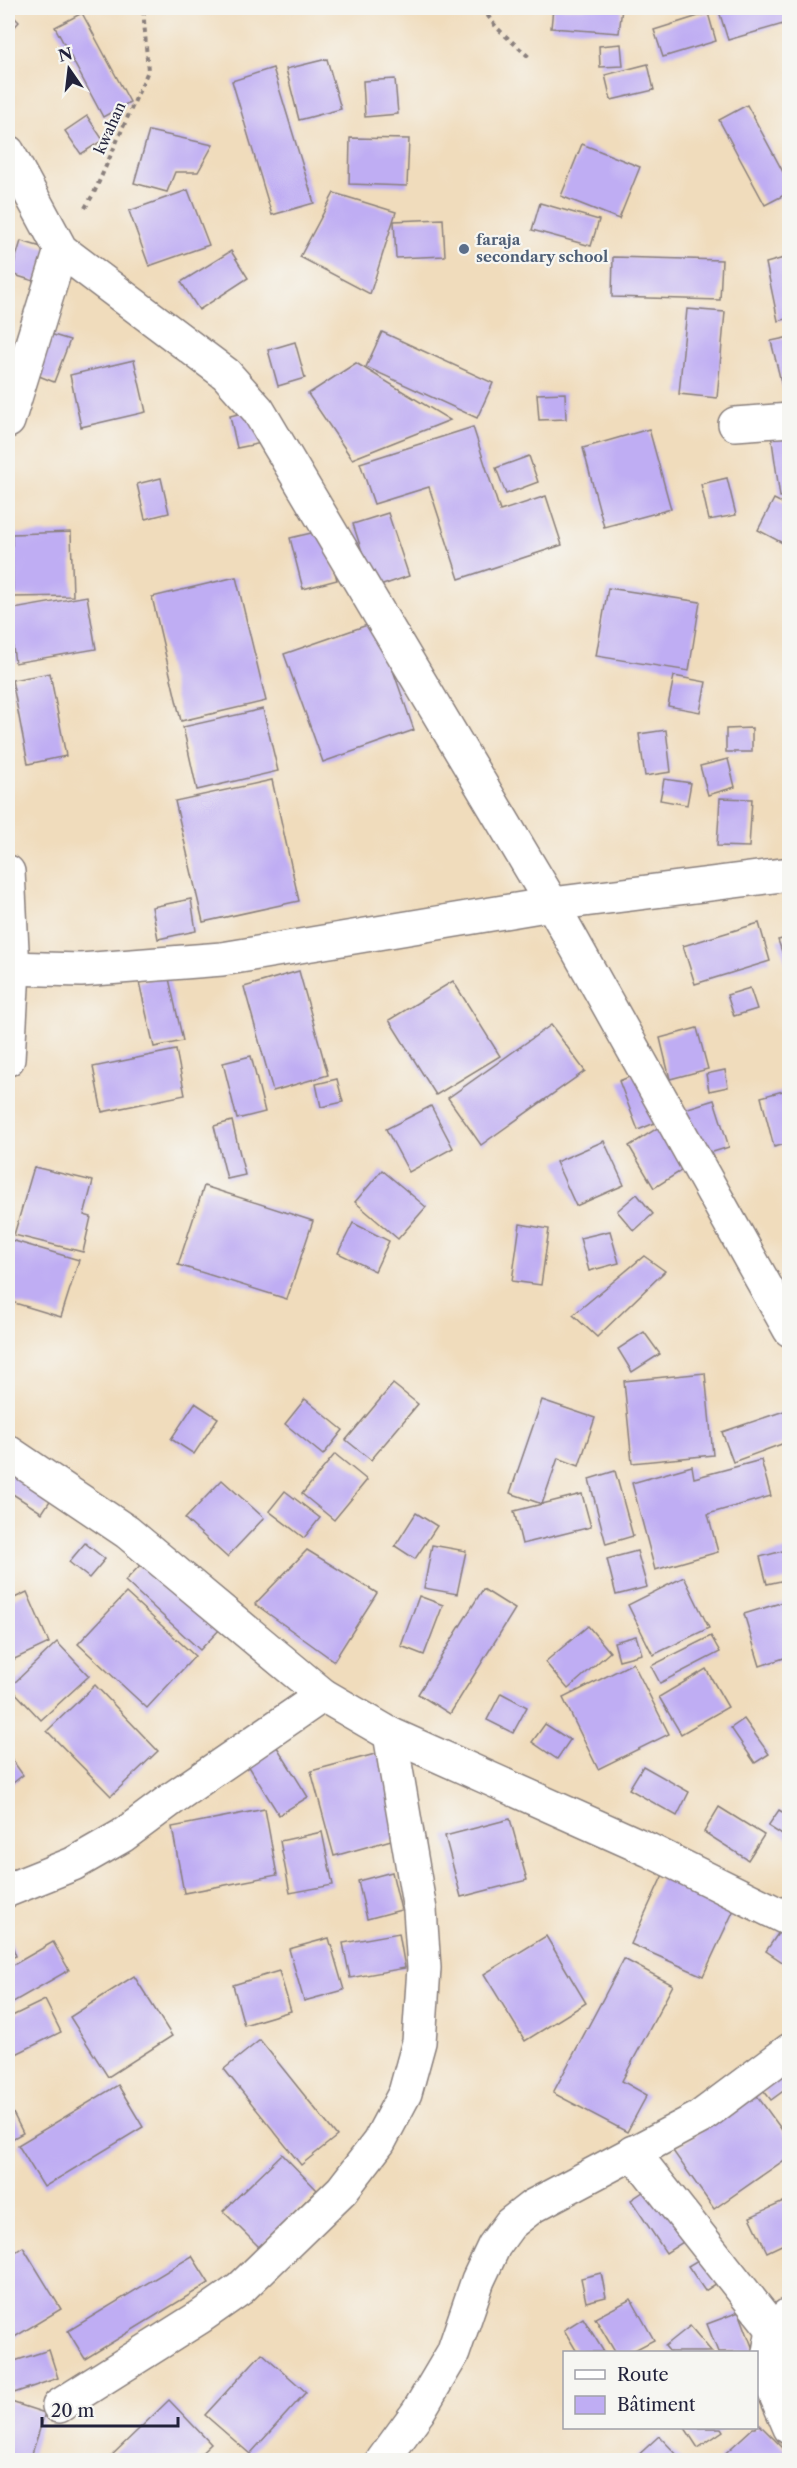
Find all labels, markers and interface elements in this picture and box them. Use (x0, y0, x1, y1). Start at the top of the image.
north arrow (39, 39, 99, 99)
text: N (56, 43, 75, 66)
street label: kwahan (90, 98, 130, 157)
place label: faraja secondary school (476, 230, 608, 266)
marker: faraja secondary school (457, 242, 471, 256)
legend (563, 2351, 758, 2429)
text: Route (617, 2364, 669, 2386)
scale bar (42, 2390, 178, 2428)
text: Bâtiment (617, 2394, 696, 2416)
text: 20 m (51, 2400, 95, 2422)

